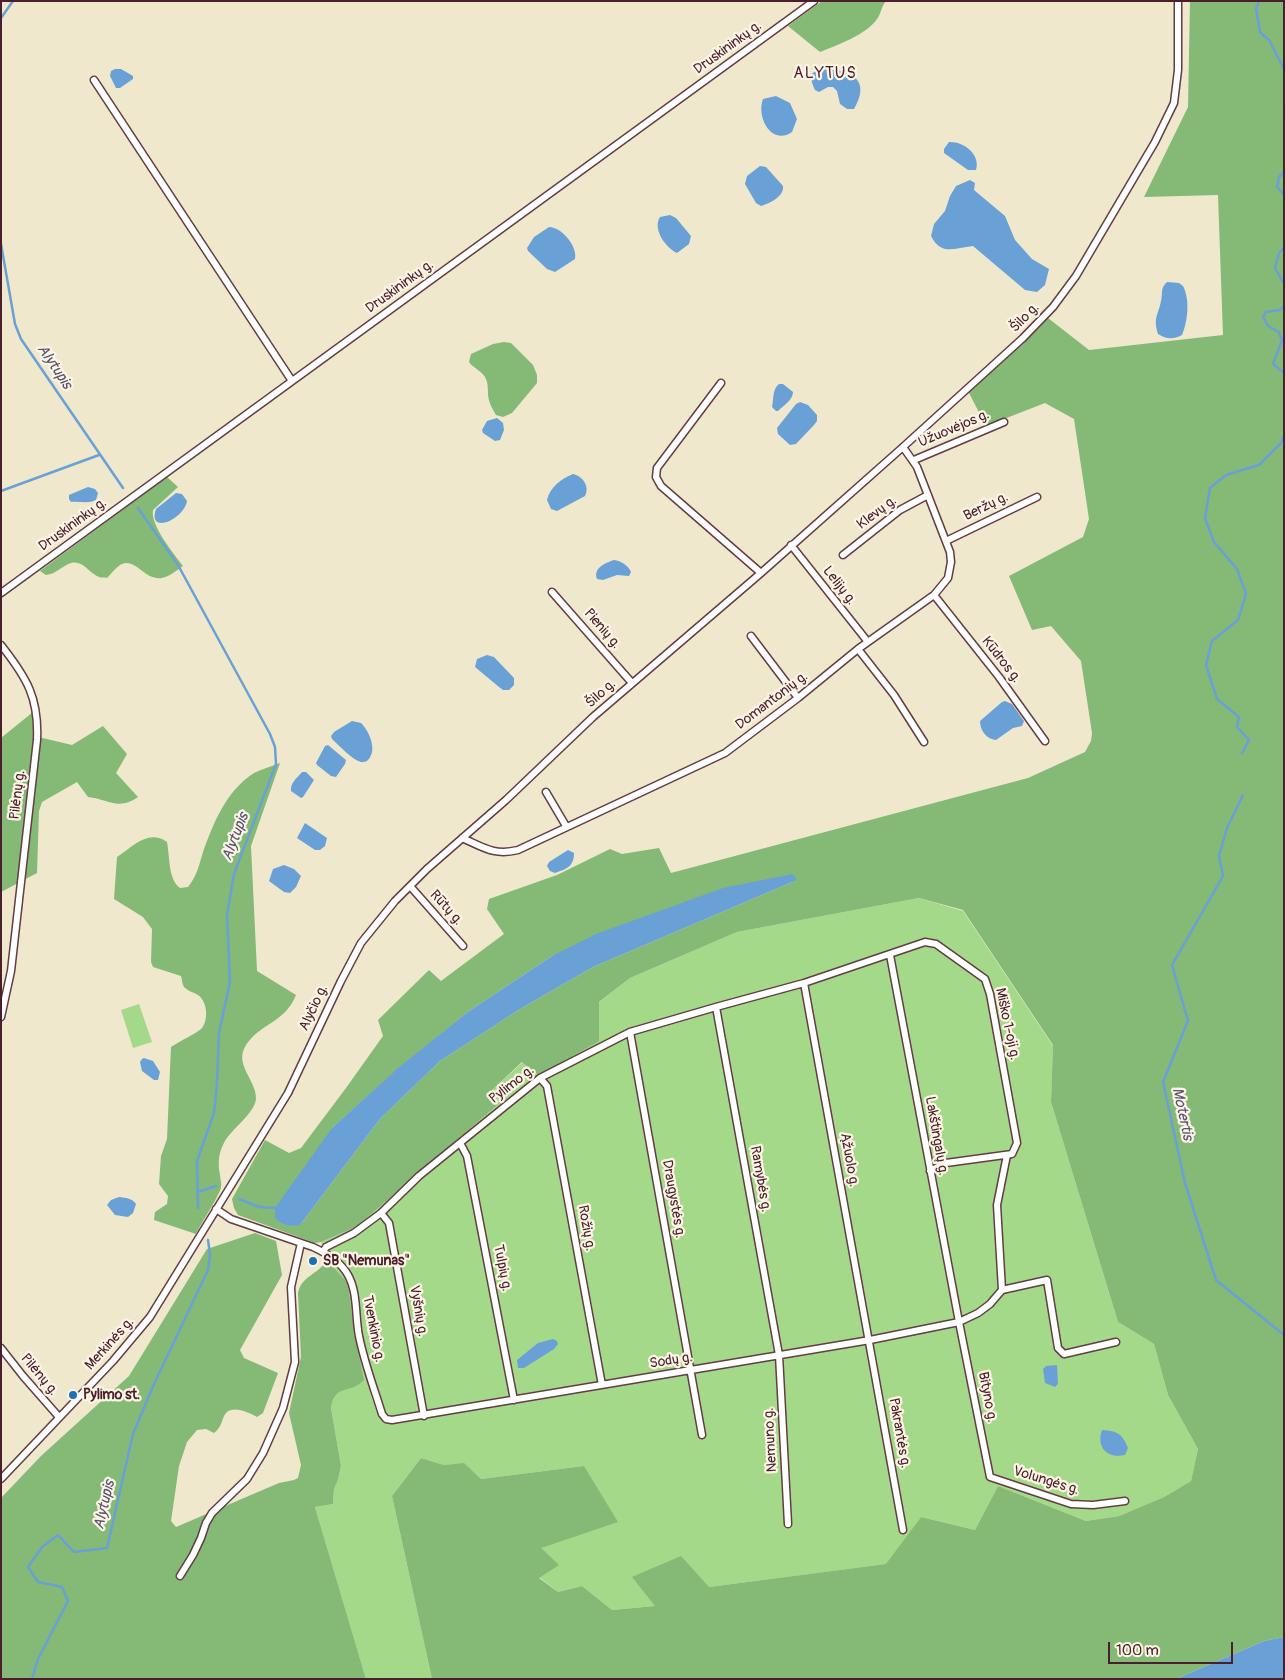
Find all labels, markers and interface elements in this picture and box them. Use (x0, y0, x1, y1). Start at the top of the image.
street label: Druskininkų g. (691, 18, 765, 78)
district label: ALYTUS (792, 64, 858, 84)
street label: Druskininkų g. (363, 257, 437, 317)
street label: Šilo g. (1007, 300, 1043, 336)
water label: Alytupis (33, 341, 75, 393)
street label: Užuovėjos g. (916, 407, 992, 451)
street label: Beržų g. (961, 489, 1011, 525)
street label: Klevų g. (854, 493, 900, 533)
street label: Druskininkų g. (36, 495, 110, 555)
street label: Lelijų g. (819, 563, 859, 609)
street label: Pienių g. (580, 606, 624, 652)
street label: Kūdros g. (978, 633, 1024, 687)
street label: Domantonių g. (733, 668, 811, 734)
street label: Šilo g. (582, 676, 620, 712)
street label: Pilėnų g. (7, 769, 29, 821)
water label: Alytupis (219, 811, 253, 863)
street label: Rūtų g. (426, 887, 466, 929)
street label: Alyčio g. (296, 982, 332, 1034)
street label: Miško 1-oji g. (991, 987, 1023, 1061)
street label: Pylimo g. (486, 1062, 538, 1108)
water label: Motertis (1168, 1086, 1196, 1142)
street label: Lakštingalų g. (921, 1095, 951, 1177)
street label: Ąžuolo g. (836, 1132, 862, 1188)
street label: Ramybės g. (746, 1145, 774, 1213)
street label: Draugystės g. (658, 1159, 688, 1239)
street label: Rožių g. (574, 1204, 598, 1252)
street label: Tulpių g. (489, 1243, 515, 1293)
place label: SB "Nemunas" (323, 1253, 410, 1269)
marker: SB "Nemunas" (307, 1255, 319, 1267)
street label: Vyšnių g. (405, 1284, 431, 1338)
street label: Tvenkinio g. (358, 1294, 388, 1364)
street label: Merkinės g. (82, 1314, 138, 1374)
street label: Sodų g. (648, 1349, 694, 1373)
street label: Pilėnų g. (17, 1351, 61, 1399)
street label: Bityno g. (974, 1370, 1000, 1424)
place label: Pylimo st. (83, 1387, 140, 1403)
marker: Pylimo st. (67, 1389, 79, 1401)
street label: Pakrantės g. (885, 1397, 913, 1469)
street label: Nemuno g. (761, 1407, 781, 1473)
street label: Volungės g. (1011, 1463, 1081, 1499)
water label: Alytupis (91, 1479, 119, 1531)
scale bar (1110, 1632, 1235, 1664)
text: 100 m (1116, 1641, 1159, 1660)

